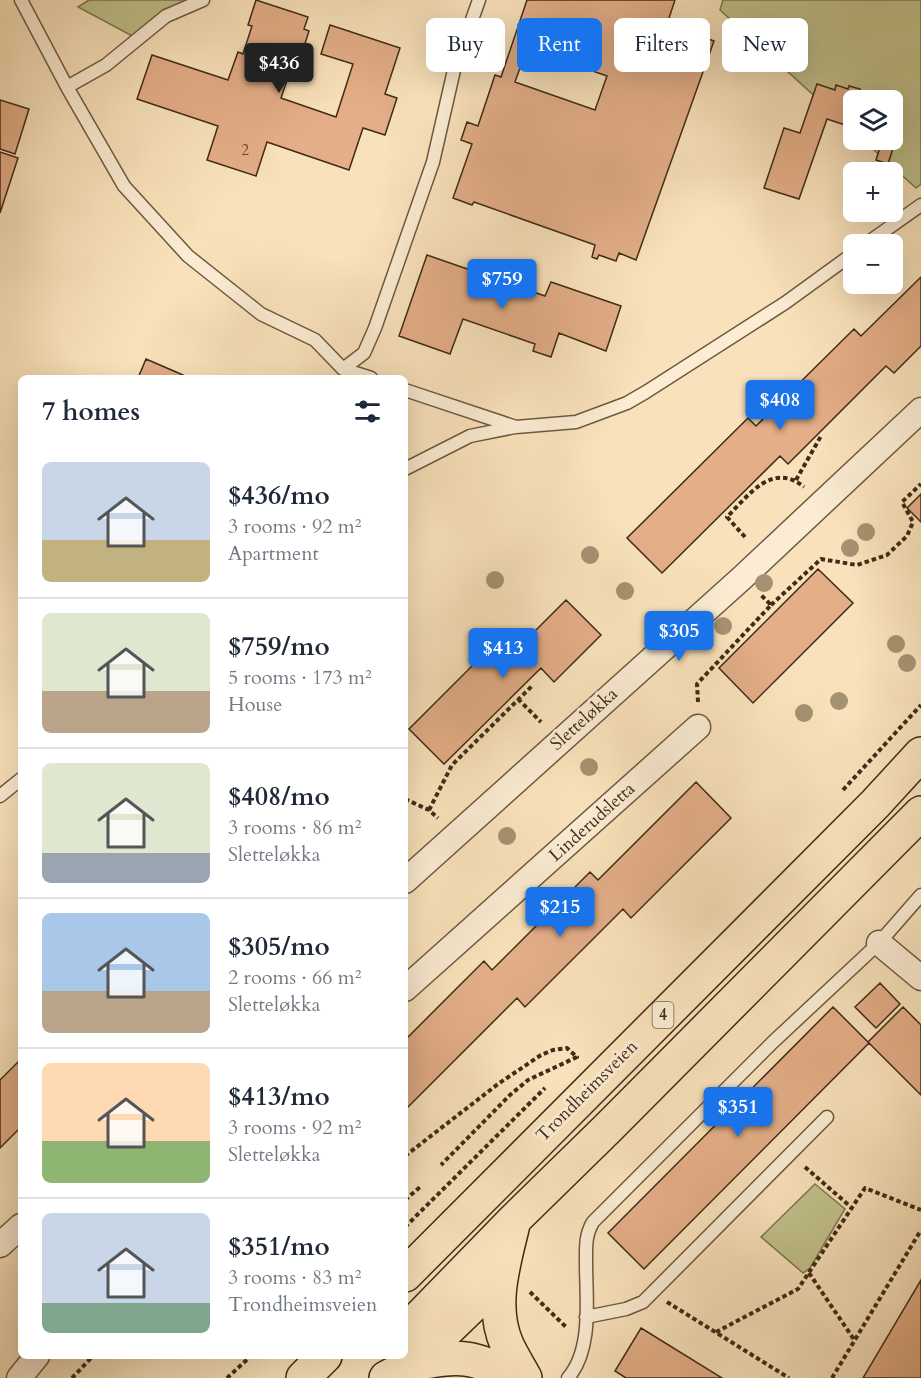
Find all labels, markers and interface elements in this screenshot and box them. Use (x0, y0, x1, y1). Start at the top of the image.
chip: Buy (426, 18, 505, 72)
chip: Rent (517, 18, 602, 72)
chip: Filters (614, 18, 710, 72)
chip: New (722, 18, 808, 72)
pin: $436 (243, 43, 315, 94)
text: $436 (259, 49, 299, 76)
map controls (843, 90, 903, 294)
button: layers (843, 90, 903, 150)
house number: 2 (241, 140, 249, 160)
button: + (843, 162, 903, 222)
button: − (843, 234, 903, 294)
pin: $759 (466, 259, 538, 310)
text: $759 (482, 265, 522, 292)
pin: $408 (744, 380, 816, 431)
text: $408 (760, 386, 800, 413)
text: 7 homes (42, 394, 140, 429)
icon: filters (351, 395, 384, 428)
text: $436/mo (228, 478, 330, 513)
icon: home (90, 486, 162, 558)
text: 3 rooms · 92 m² (228, 513, 361, 540)
text: Apartment (228, 540, 319, 567)
pin: $305 (643, 611, 715, 662)
text: $305 (659, 617, 699, 644)
pin: $413 (467, 628, 539, 679)
text: $759/mo (228, 629, 330, 664)
text: $413 (483, 634, 523, 661)
icon: home (90, 637, 162, 709)
text: 5 rooms · 173 m² (228, 664, 372, 691)
street label: Sletteløkka (545, 682, 623, 756)
text: House (228, 691, 282, 718)
street label: Linderudsletta (544, 776, 641, 867)
text: $408/mo (228, 779, 330, 814)
icon: home (90, 787, 162, 859)
text: 3 rooms · 86 m² (228, 814, 361, 841)
text: Sletteløkka (228, 841, 320, 868)
pin: $215 (524, 887, 596, 938)
text: $215 (540, 893, 580, 920)
text: $305/mo (228, 929, 330, 964)
icon: home (90, 937, 162, 1009)
text: 2 rooms · 66 m² (228, 964, 361, 991)
text: Sletteløkka (228, 991, 320, 1018)
road number: 4 (652, 1002, 674, 1028)
street label: Trondheimsveien (531, 1034, 644, 1147)
text: $413/mo (228, 1079, 330, 1114)
icon: home (90, 1087, 162, 1159)
pin: $351 (702, 1087, 774, 1138)
text: $351 (718, 1093, 758, 1120)
text: 3 rooms · 92 m² (228, 1114, 361, 1141)
text: Sletteløkka (228, 1141, 320, 1168)
text: $351/mo (228, 1229, 330, 1264)
icon: home (90, 1237, 162, 1309)
text: 3 rooms · 83 m² (228, 1264, 361, 1291)
text: Trondheimsveien (228, 1291, 377, 1318)

